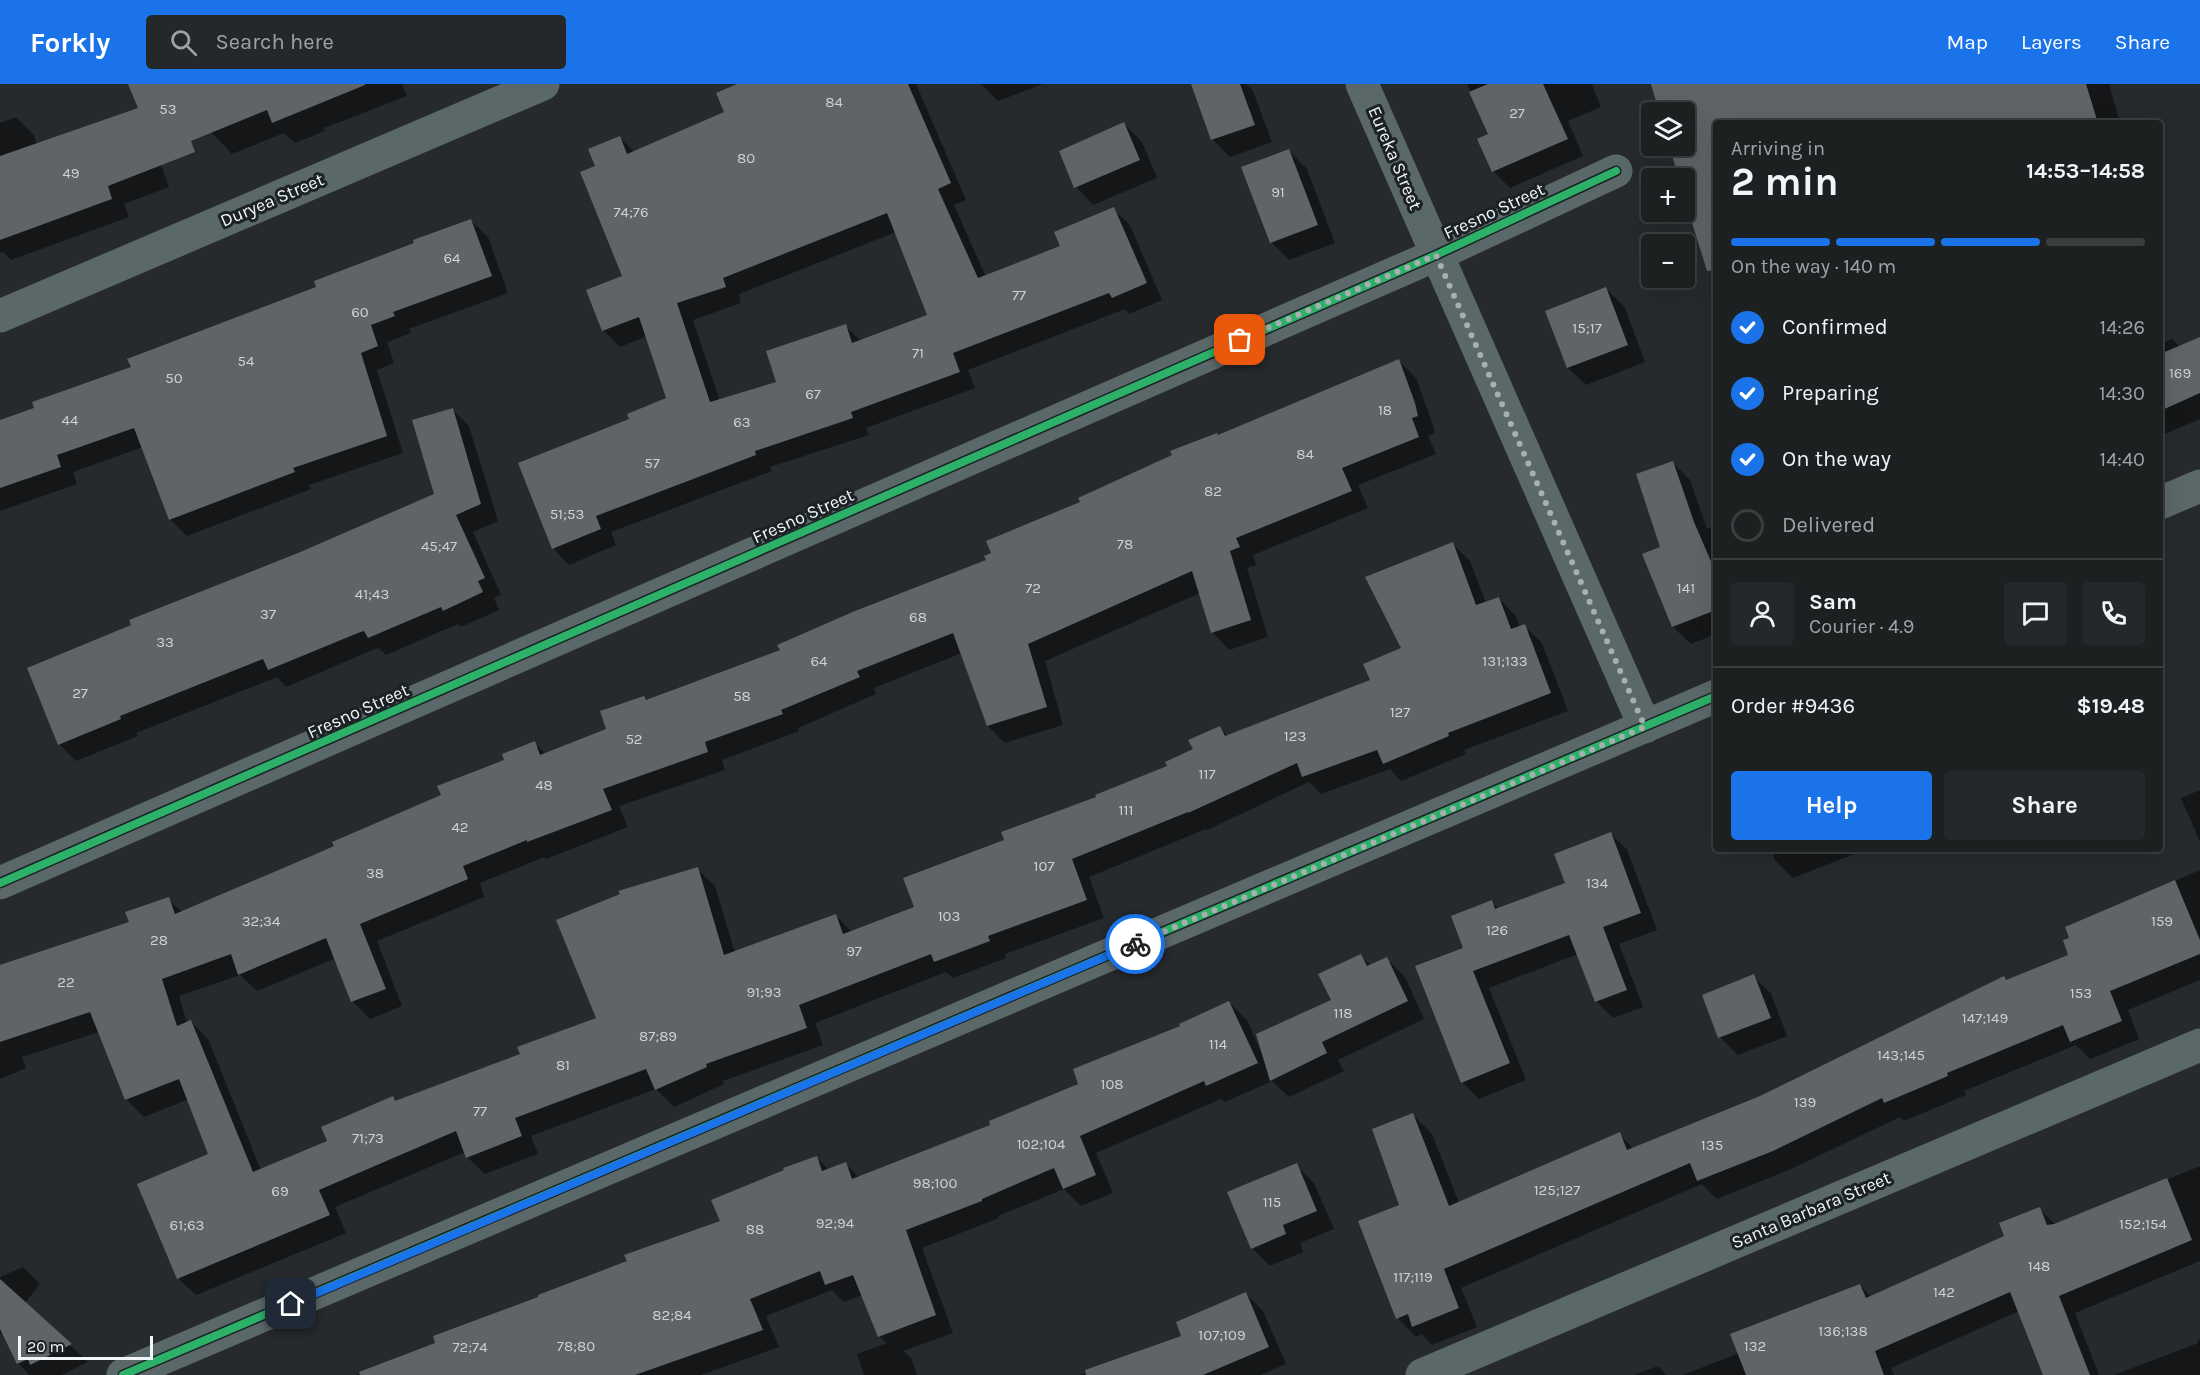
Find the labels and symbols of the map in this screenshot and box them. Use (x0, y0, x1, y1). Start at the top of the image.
house number: 84 (825, 93, 843, 111)
house number: 53 (159, 100, 177, 118)
street label: Eureka Street (1363, 103, 1427, 213)
house number: 27 (1509, 104, 1525, 122)
house number: 80 (737, 149, 755, 167)
house number: 49 (62, 164, 80, 182)
street label: Duryea Street (217, 168, 327, 232)
street label: Fresno Street (1440, 178, 1548, 244)
house number: 91 (1271, 183, 1285, 201)
house number: 74;76 (614, 203, 648, 221)
house number: 64 (444, 249, 461, 267)
house number: 77 (1012, 286, 1026, 304)
house number: 60 (351, 303, 369, 321)
pin (1214, 314, 1265, 365)
house number: 15;17 (1572, 319, 1602, 337)
house number: 71 (912, 344, 924, 362)
house number: 54 (238, 352, 255, 370)
house number: 169 (2169, 364, 2191, 382)
house number: 50 (165, 369, 183, 387)
house number: 67 (805, 385, 821, 403)
house number: 18 (1378, 401, 1392, 419)
house number: 44 (62, 411, 79, 429)
house number: 63 (733, 413, 751, 431)
house number: 84 (1296, 445, 1314, 463)
house number: 57 (644, 454, 660, 472)
house number: 82 (1204, 482, 1222, 500)
street label: Fresno Street (749, 484, 857, 548)
house number: 51;53 (550, 505, 584, 523)
house number: 78 (1117, 535, 1133, 553)
house number: 45;47 (421, 537, 457, 555)
house number: 72 (1025, 579, 1041, 597)
house number: 141 (1677, 579, 1695, 597)
house number: 41;43 (355, 585, 389, 603)
house number: 37 (260, 605, 276, 623)
house number: 68 (909, 608, 927, 626)
house number: 33 (156, 633, 174, 651)
house number: 64 (811, 652, 828, 670)
house number: 131;133 (1482, 652, 1528, 670)
street label: Fresno Street (304, 679, 412, 743)
house number: 27 (72, 684, 88, 702)
house number: 58 (733, 687, 751, 705)
house number: 127 (1390, 703, 1410, 721)
house number: 123 (1284, 727, 1306, 745)
house number: 52 (625, 730, 643, 748)
house number: 117 (1199, 765, 1215, 783)
house number: 48 (535, 776, 553, 794)
house number: 111 (1119, 801, 1133, 819)
house number: 42 (451, 818, 469, 836)
house number: 107 (1034, 857, 1054, 875)
house number: 38 (366, 864, 384, 882)
house number: 134 (1586, 874, 1609, 892)
house number: 103 (938, 907, 960, 925)
house number: 32;34 (242, 912, 281, 930)
house number: 159 (2151, 912, 2173, 930)
courier (1105, 914, 1165, 974)
house number: 126 (1486, 921, 1508, 939)
house number: 28 (150, 931, 168, 949)
house number: 97 (846, 942, 862, 960)
house number: 22 (57, 973, 75, 991)
house number: 91;93 (746, 983, 782, 1001)
house number: 153 (2070, 984, 2092, 1002)
house number: 118 (1333, 1004, 1353, 1022)
house number: 147;149 (1962, 1009, 2008, 1027)
house number: 87;89 (639, 1027, 677, 1045)
house number: 114 (1209, 1035, 1228, 1053)
house number: 143;145 (1877, 1046, 1925, 1064)
house number: 81 (556, 1056, 570, 1074)
house number: 108 (1100, 1075, 1124, 1093)
house number: 139 (1794, 1093, 1816, 1111)
house number: 77 (473, 1102, 487, 1120)
house number: 71;73 (352, 1129, 384, 1147)
house number: 102;104 (1017, 1135, 1066, 1153)
house number: 135 (1701, 1136, 1723, 1154)
street label: Santa Barbara Street (1728, 1166, 1894, 1254)
house number: 98;100 (913, 1174, 957, 1192)
house number: 125;127 (1534, 1181, 1580, 1199)
house number: 69 (271, 1182, 289, 1200)
house number: 115 (1263, 1193, 1281, 1211)
house number: 92;94 (816, 1214, 855, 1232)
house number: 152;154 (2119, 1215, 2168, 1233)
house number: 61;63 (170, 1216, 204, 1234)
house number: 88 (746, 1220, 764, 1238)
house number: 148 (2028, 1257, 2050, 1275)
house number: 117;119 (1393, 1268, 1433, 1286)
pin (265, 1278, 316, 1329)
house number: 142 (1933, 1283, 1955, 1301)
house number: 82;84 (652, 1306, 692, 1324)
house number: 136;138 (1818, 1322, 1868, 1340)
house number: 107;109 (1198, 1326, 1246, 1344)
scale bar (18, 1333, 153, 1360)
house number: 78;80 (557, 1337, 595, 1355)
house number: 132 (1744, 1337, 1766, 1355)
house number: 72;74 (452, 1338, 488, 1356)

